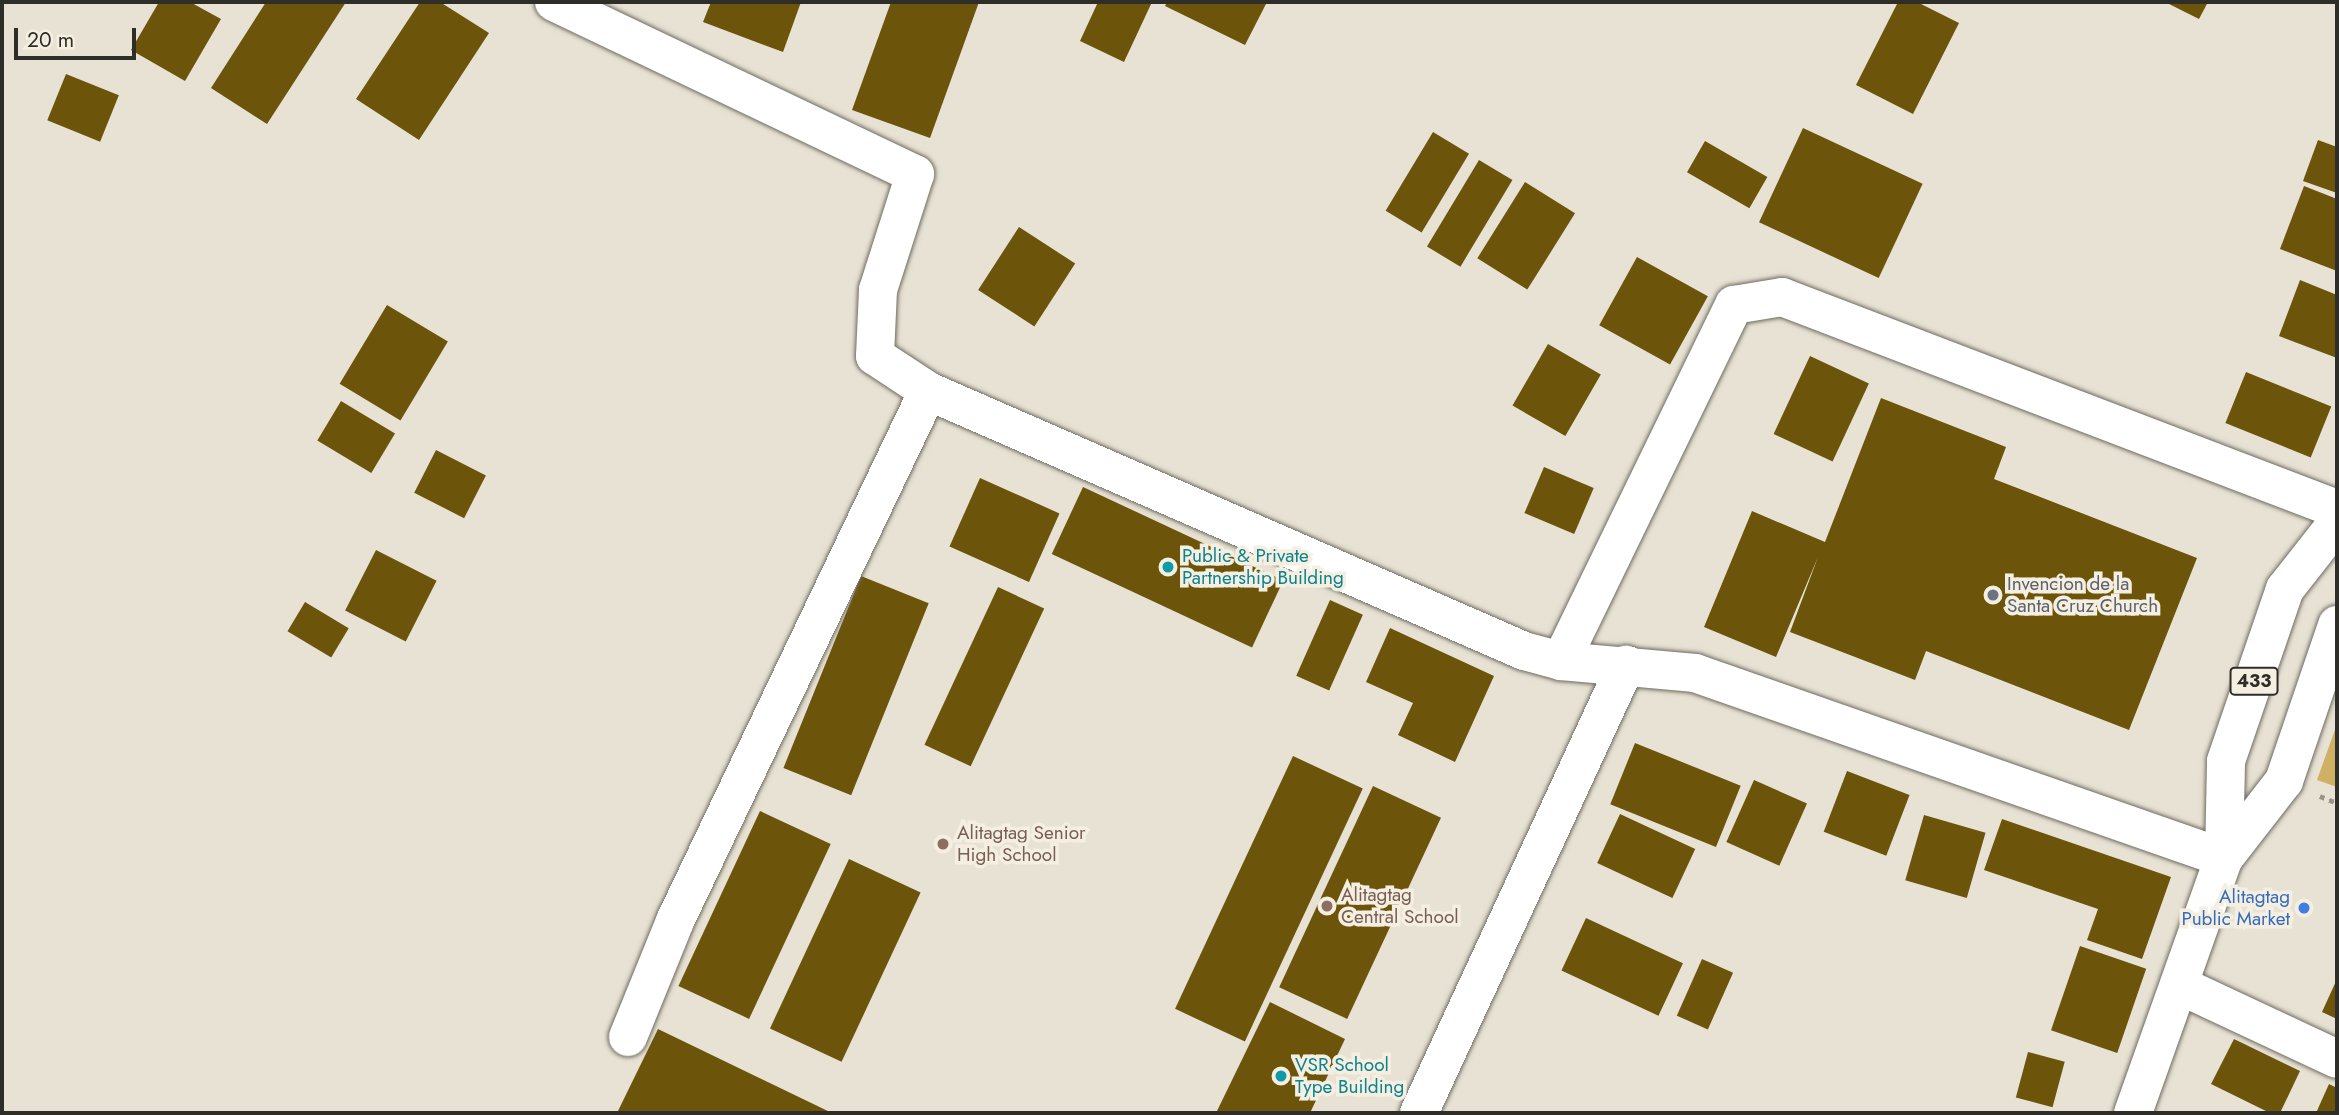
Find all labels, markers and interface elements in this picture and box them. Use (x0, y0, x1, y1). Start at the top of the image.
scale bar (18, 14, 140, 58)
text: 20 m (27, 25, 74, 55)
place label: Public & Private Partnership Building (1182, 545, 1344, 589)
marker: Public & Private Partnership Building (1160, 559, 1176, 575)
place label: Invencion de la Santa Cruz Church (2007, 573, 2158, 617)
marker: Invencion de la Santa Cruz Church (1985, 587, 2001, 603)
road number: 433 (2230, 666, 2278, 696)
place label: Alitagtag Senior High School (957, 822, 1086, 866)
marker: Alitagtag Senior High School (935, 836, 951, 852)
place label: Alitagtag Central School (1341, 884, 1459, 928)
place label: Alitagtag Public Market (2182, 886, 2290, 930)
marker: Alitagtag Central School (1319, 898, 1335, 914)
marker: Alitagtag Public Market (2296, 900, 2312, 916)
place label: VSR School Type Building (1295, 1054, 1404, 1098)
marker: VSR School Type Building (1273, 1068, 1289, 1084)

